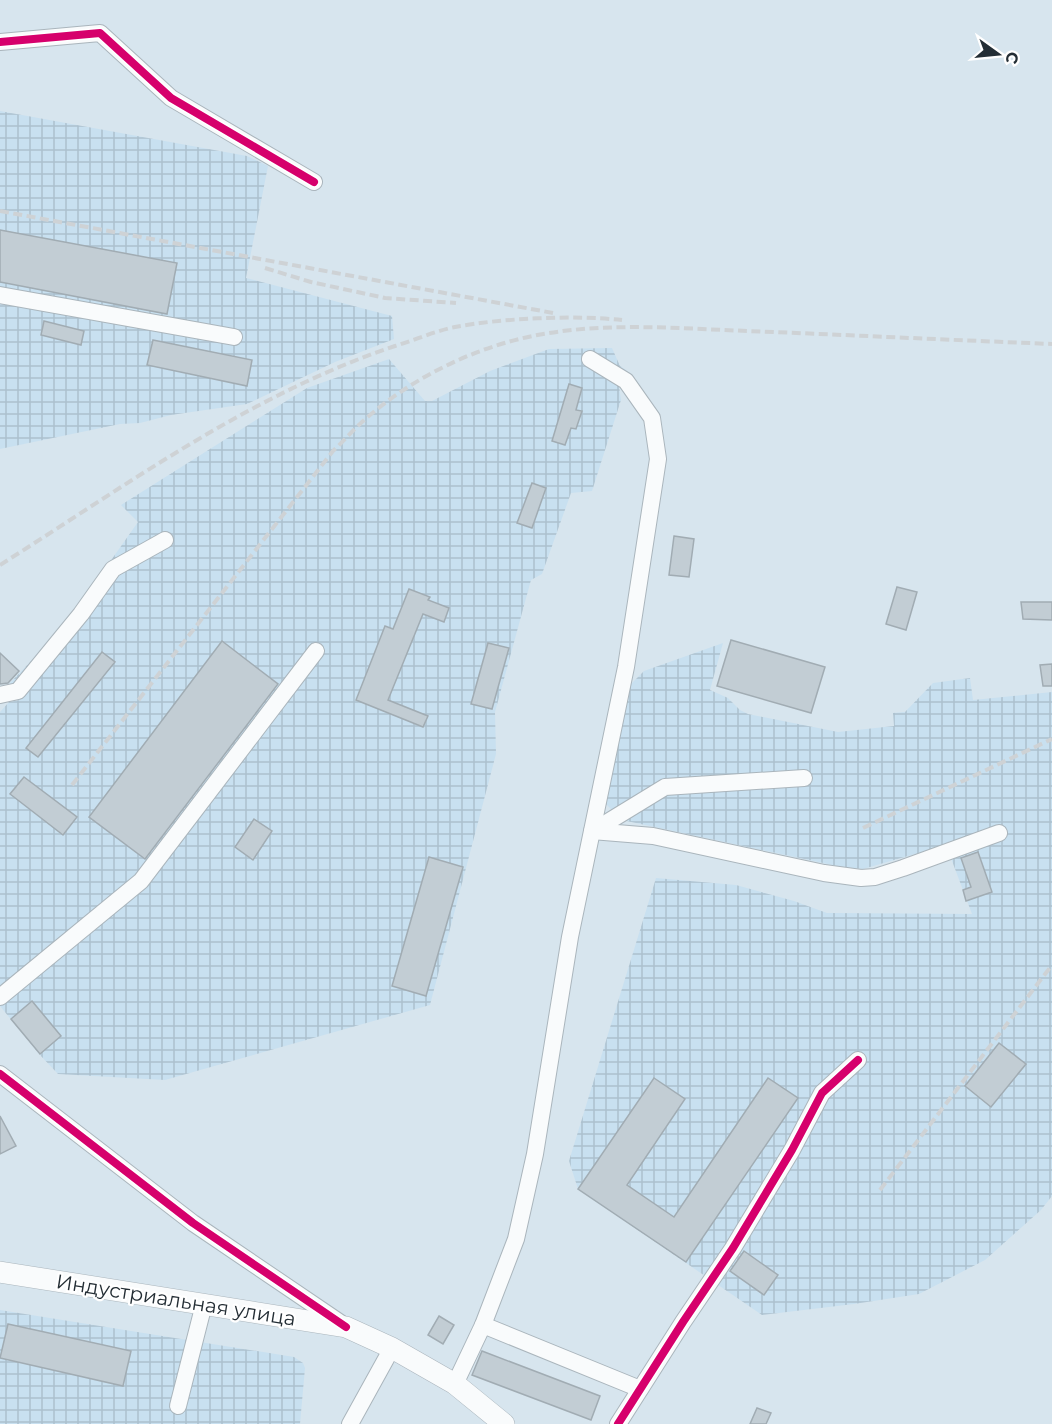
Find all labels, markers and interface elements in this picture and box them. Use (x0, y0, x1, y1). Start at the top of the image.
north arrow (968, 24, 1028, 84)
text: С (1001, 50, 1023, 66)
street label: Индустриальная улица (54, 1269, 298, 1331)

